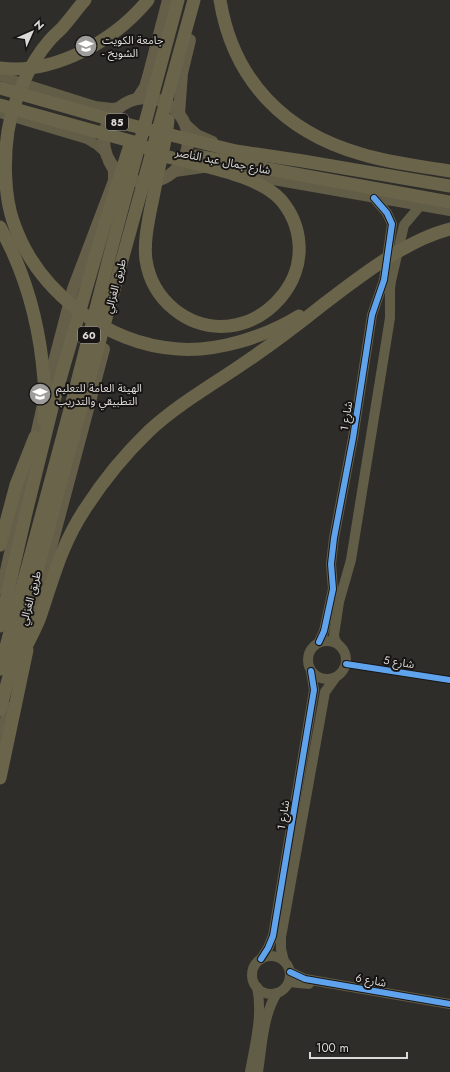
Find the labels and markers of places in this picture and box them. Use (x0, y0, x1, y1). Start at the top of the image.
place label: جامعة الكويت - الشويخ (102, 32, 164, 61)
school or university icon: جامعة الكويت - الشويخ (73, 33, 99, 59)
place label: الهيئة العامة للتعليم التطبيقي والتدريب (56, 380, 142, 411)
school or university icon: الهيئة العامة للتعليم التطبيقي والتدريب (27, 381, 53, 407)

